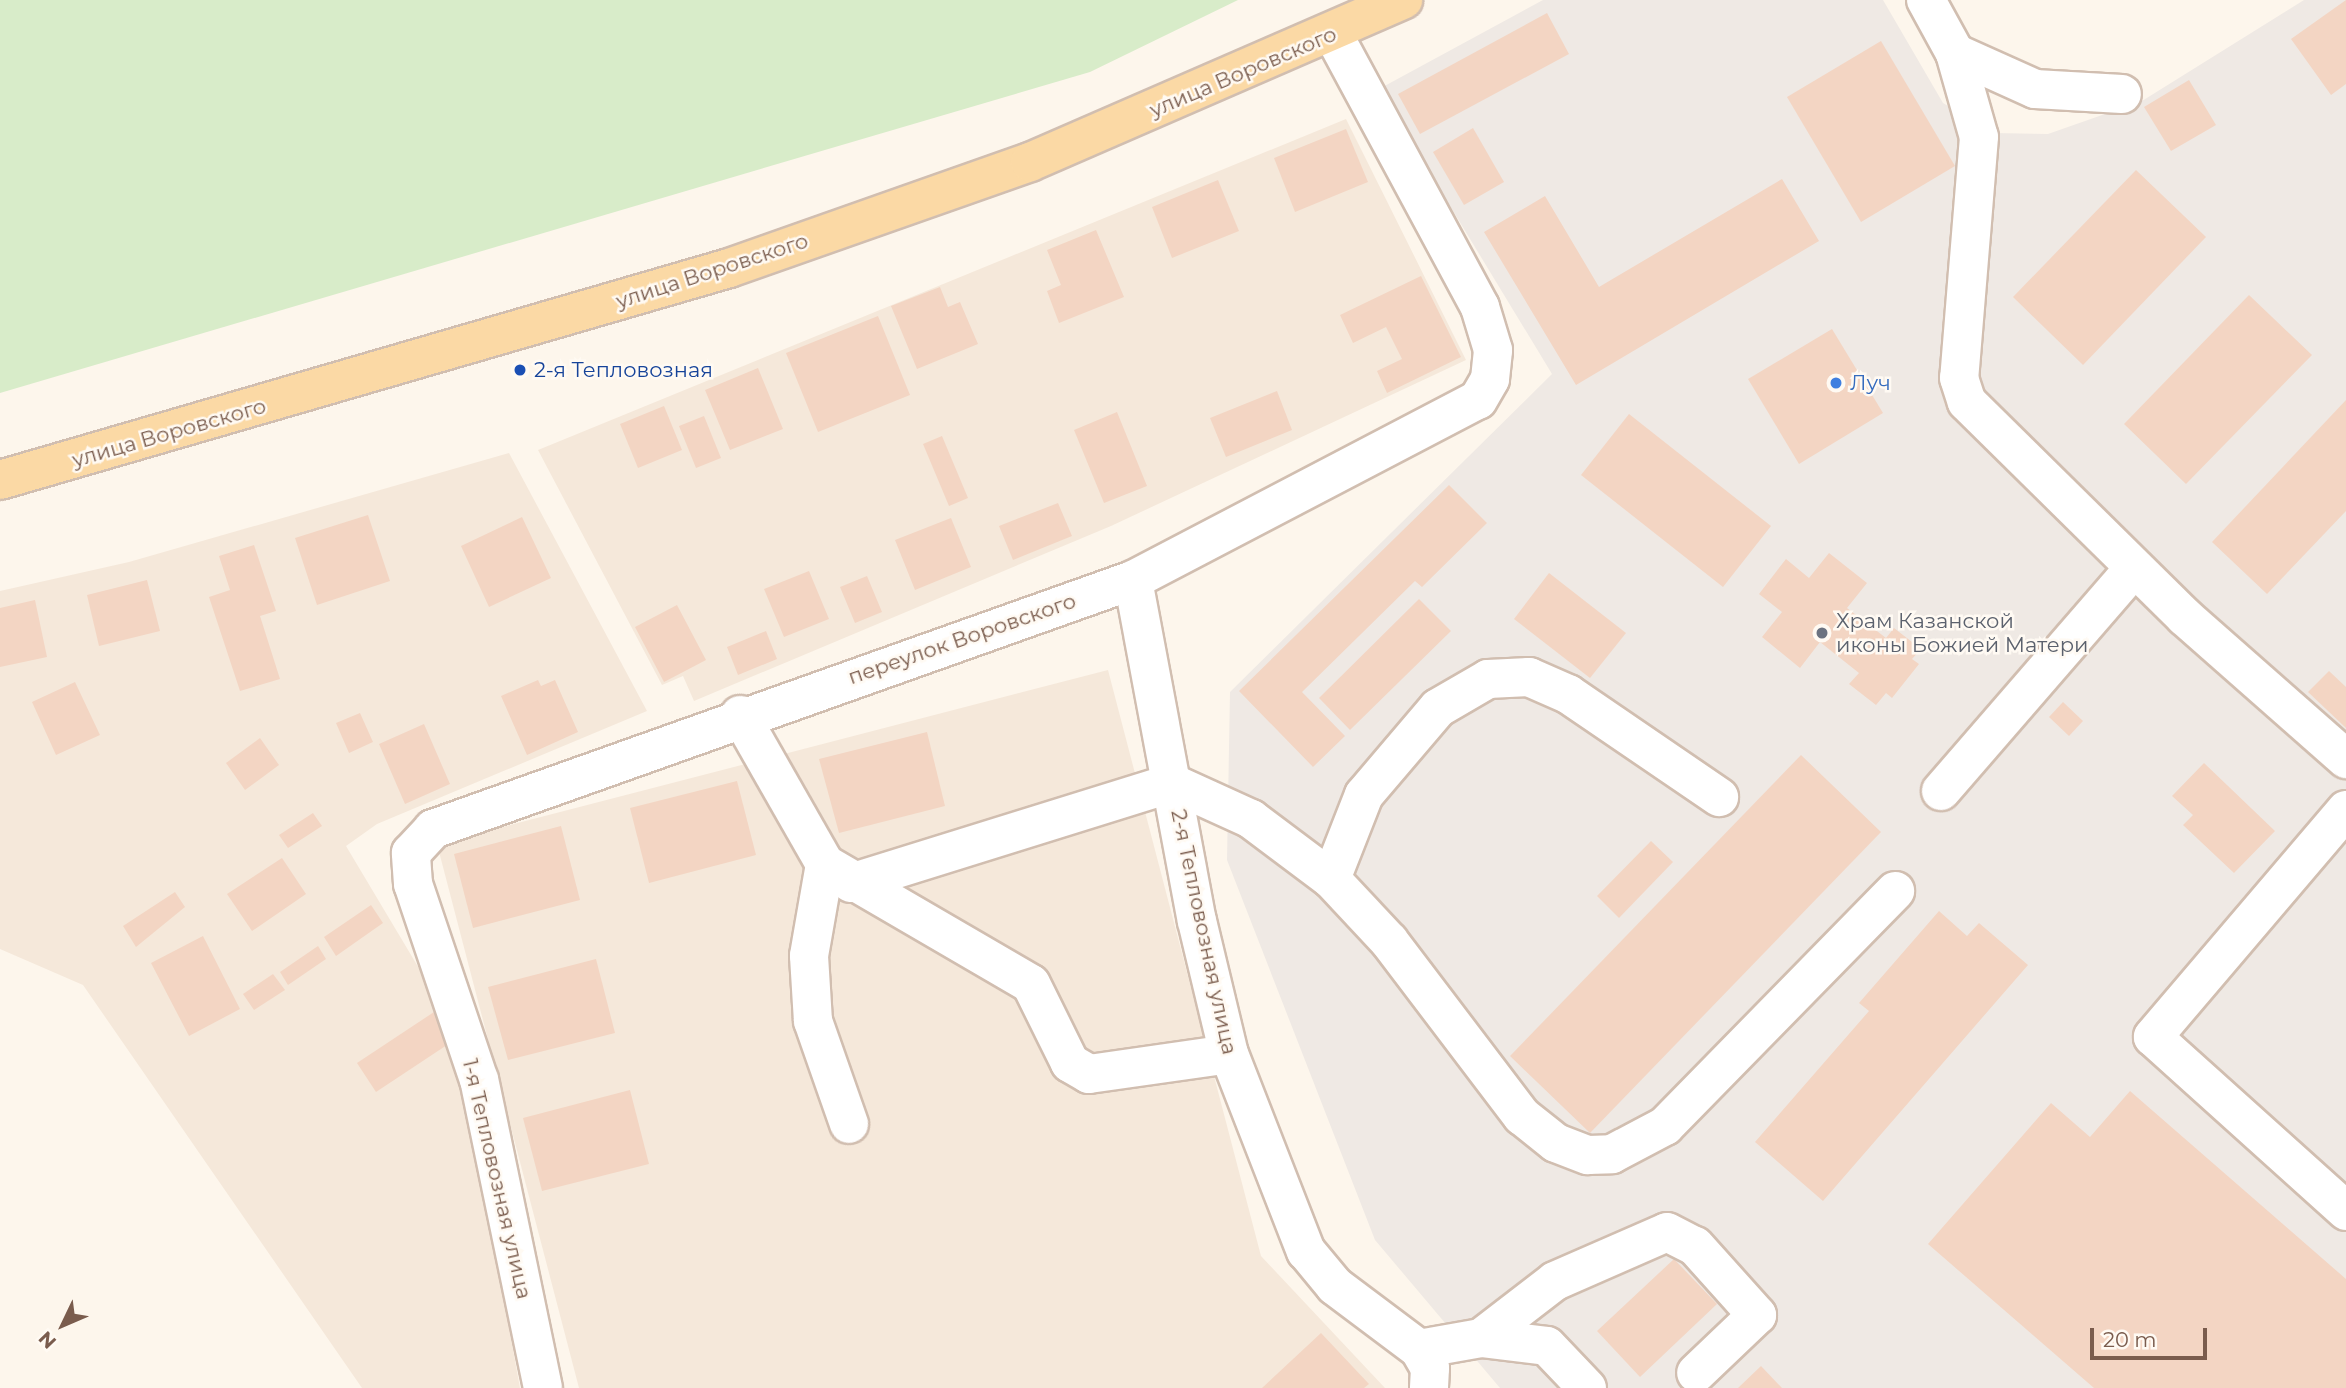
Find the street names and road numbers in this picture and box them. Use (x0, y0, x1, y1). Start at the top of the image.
street label: улица Воровского (1146, 21, 1340, 123)
street label: улица Воровского (613, 228, 811, 314)
street label: улица Воровского (69, 393, 269, 473)
street label: переулок Воровского (845, 588, 1079, 690)
street label: 2-я Тепловозная улица (1166, 807, 1242, 1057)
street label: 1-я Тепловозная улица (457, 1056, 537, 1302)

